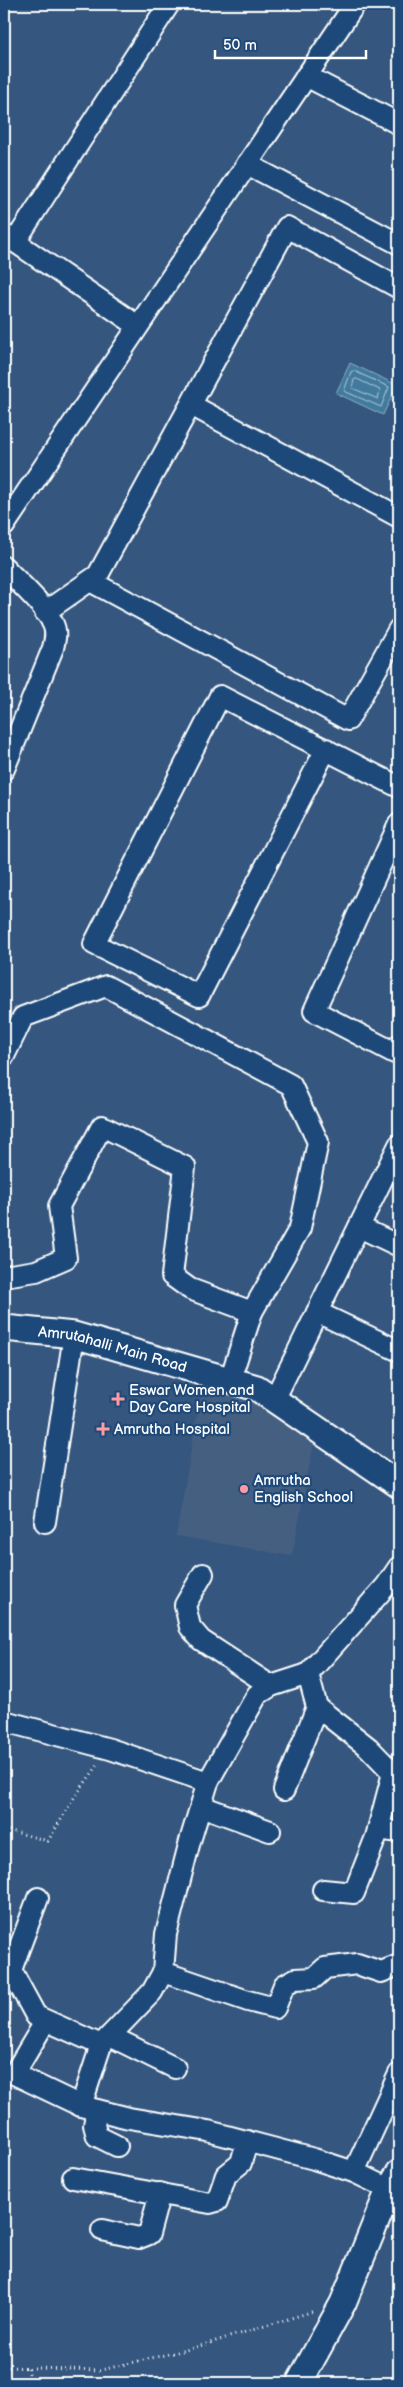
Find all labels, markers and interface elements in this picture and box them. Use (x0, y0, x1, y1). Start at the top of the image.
scale bar (215, 28, 367, 60)
text: 50 m (223, 36, 257, 55)
street label: Amrutahalli Main Road (37, 1322, 189, 1377)
place label: Eswar Women and Day Care Hospital (129, 1381, 254, 1417)
marker: Eswar Women and Day Care Hospital (111, 1392, 125, 1406)
place label: Amrutha Hospital (114, 1420, 230, 1439)
marker: Amrutha Hospital (96, 1422, 110, 1436)
place label: Amrutha English School (254, 1471, 353, 1507)
marker: Amrutha English School (238, 1483, 250, 1495)

